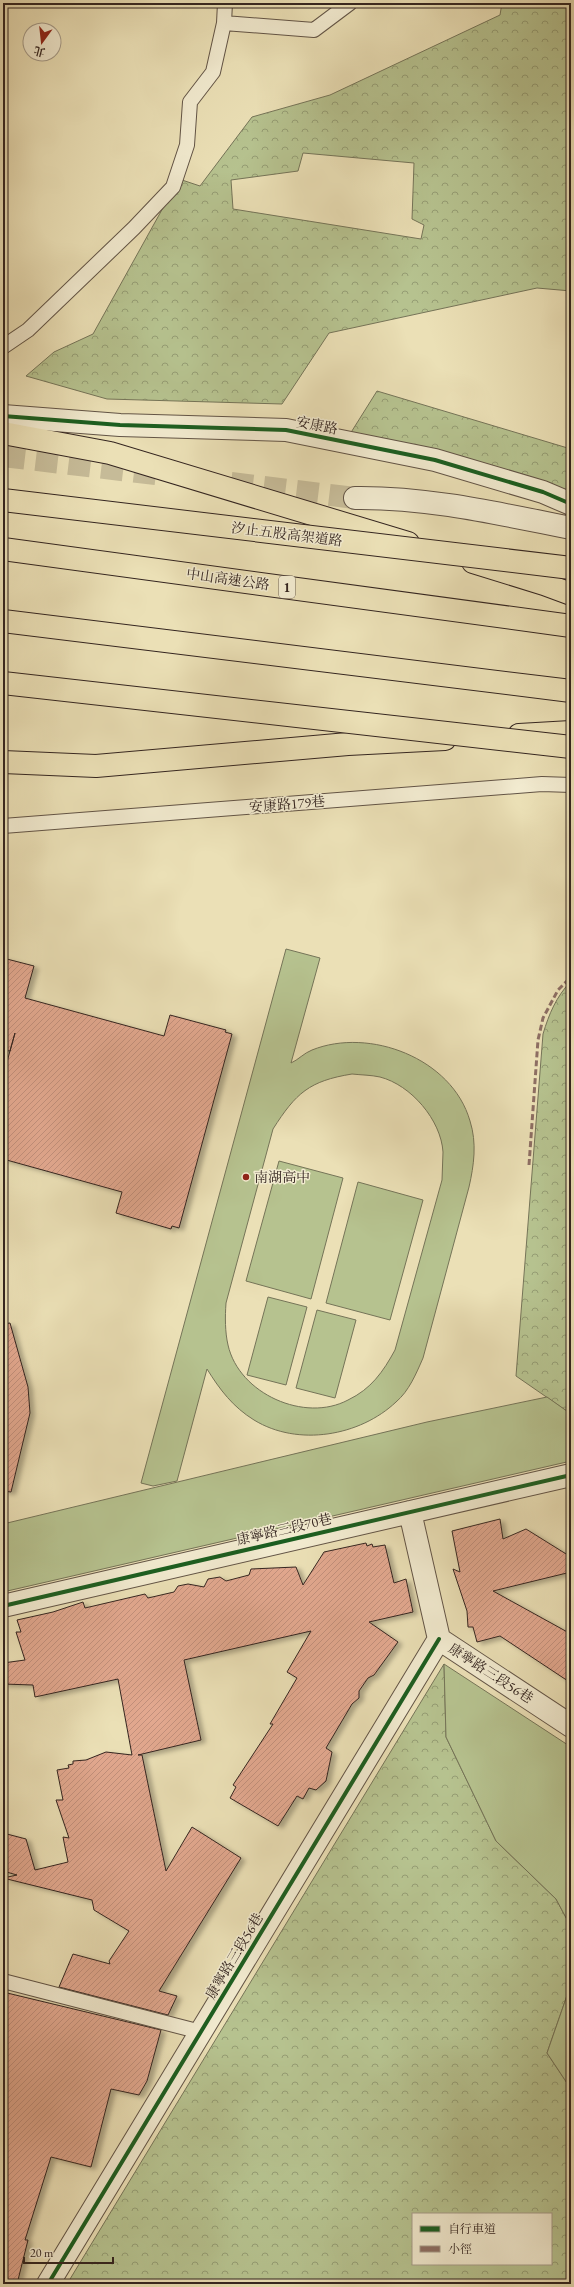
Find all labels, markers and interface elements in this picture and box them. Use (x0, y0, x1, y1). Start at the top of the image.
north arrow (22, 22, 62, 62)
text: 北 (32, 43, 47, 60)
street label: 安康路 (295, 412, 339, 438)
street label: 汐止五股高架道路 (230, 518, 344, 550)
street label: 中山高速公路 (185, 564, 271, 594)
road number: 1 (279, 576, 295, 598)
street label: 安康路179巷 (248, 792, 326, 816)
place label: 南湖高中 (254, 1168, 310, 1186)
marker: 南湖高中 (241, 1172, 251, 1182)
street label: 康寧路三段70巷 (234, 1509, 334, 1549)
street label: 康寧路三段56巷 (445, 1639, 537, 1707)
street label: 康寧路三段56巷 (201, 1910, 267, 2002)
legend (412, 2213, 552, 2265)
text: 自行車道 (448, 2221, 496, 2237)
scale bar (24, 2239, 113, 2265)
text: 小徑 (448, 2241, 472, 2257)
text: 20 m (30, 2245, 54, 2261)

